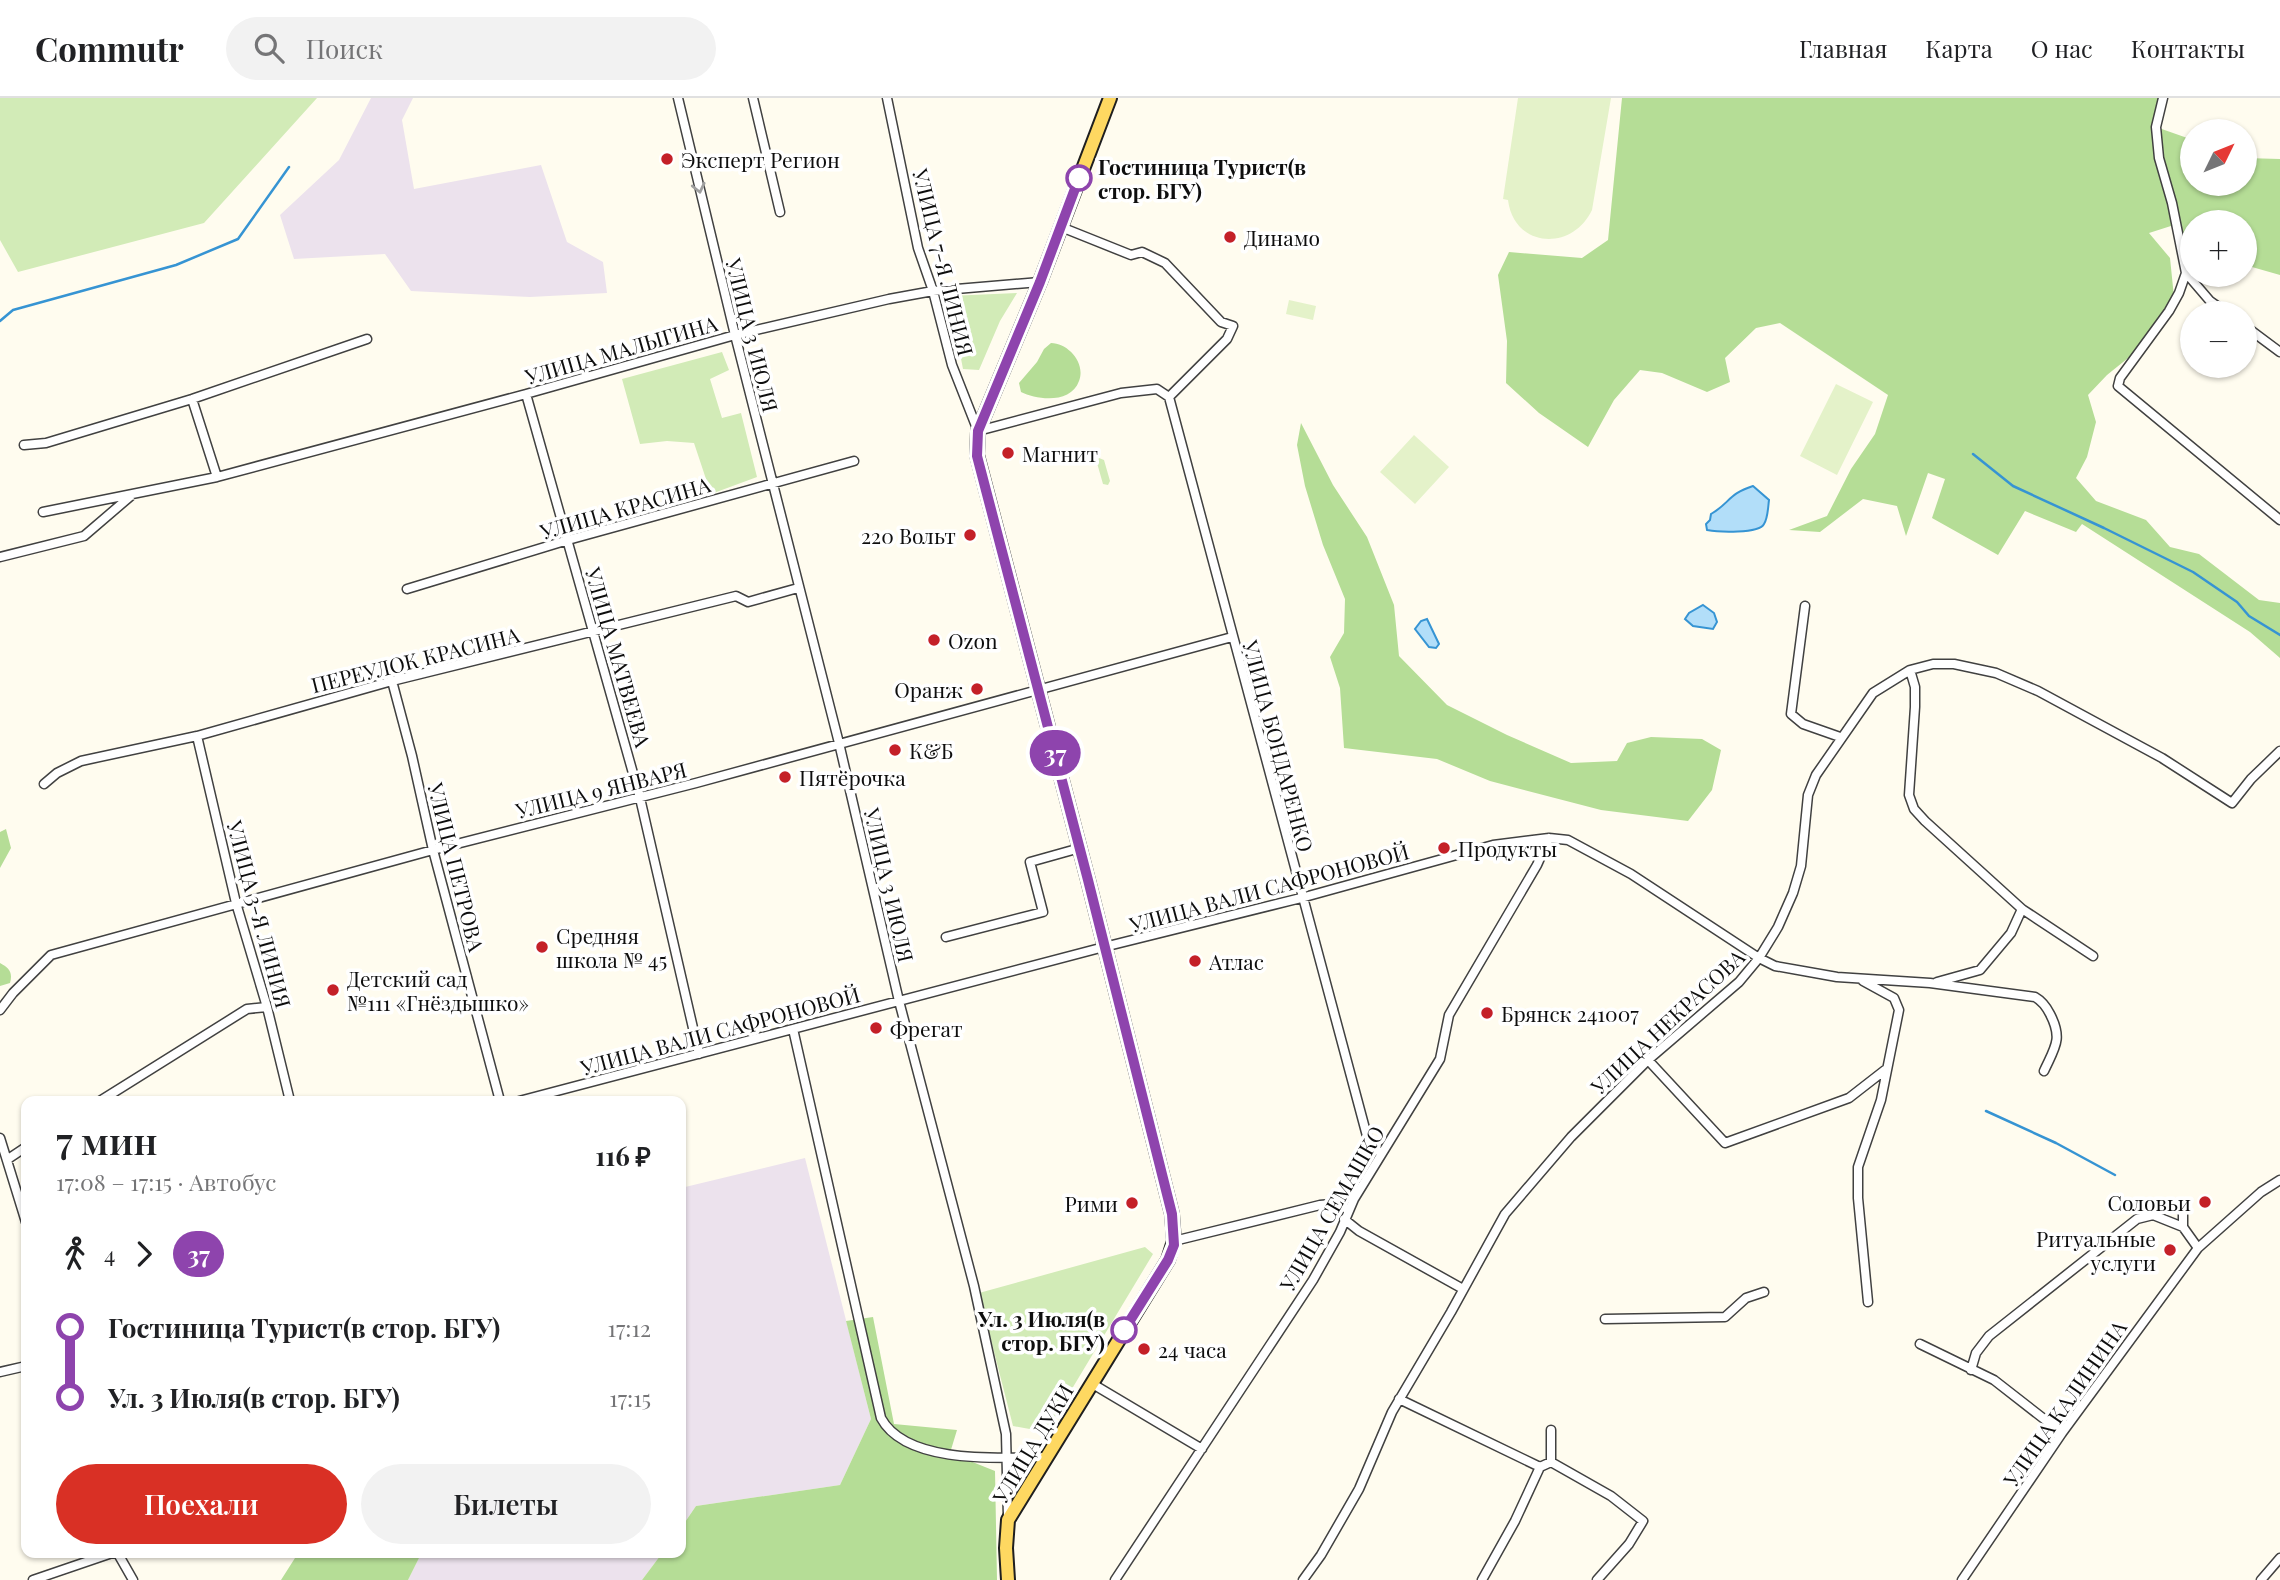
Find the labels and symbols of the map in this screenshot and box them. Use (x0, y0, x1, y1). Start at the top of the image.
north arrow (2180, 119, 2258, 196)
place label: Эксперт Регион (681, 145, 840, 173)
marker: Эксперт Регион (659, 151, 675, 167)
place label: Гостиница Турист(в стор. БГУ) (1098, 152, 1306, 204)
street label: УЛИЦА 7-Я ЛИНИЯ (907, 165, 981, 358)
marker: Гостиница Турист(в стор. БГУ) (1066, 165, 1092, 191)
one-way arrow (691, 182, 706, 194)
place label: Динамо (1244, 223, 1320, 251)
marker: Динамо (1222, 229, 1238, 245)
street label: УЛИЦА 3 ИЮЛЯ (720, 254, 786, 415)
street label: УЛИЦА МАЛЫГИНА (521, 308, 721, 390)
place label: Магнит (1022, 439, 1098, 467)
marker: Магнит (1000, 445, 1016, 461)
street label: УЛИЦА КРАСИНА (536, 469, 714, 545)
place label: 220 Вольт (861, 521, 956, 549)
marker: 220 Вольт (962, 527, 978, 543)
street label: УЛИЦА МАТВЕЕВА (580, 563, 658, 751)
street label: ПЕРЕУЛОК КРАСИНА (308, 619, 523, 698)
place label: Ozon (948, 626, 998, 654)
marker: Ozon (926, 632, 942, 648)
street label: УЛИЦА БОНДАРЕНКО (1237, 636, 1321, 855)
place label: Оранж (894, 675, 963, 703)
marker: Оранж (969, 681, 985, 697)
line badge: 37 (1024, 730, 1086, 776)
place label: К&Б (909, 736, 953, 764)
marker: К&Б (887, 742, 903, 758)
street label: УЛИЦА 9 ЯНВАРЯ (512, 754, 689, 824)
place label: Пятёрочка (799, 763, 906, 791)
marker: Пятёрочка (777, 769, 793, 785)
street label: УЛИЦА ПЕТРОВА (422, 779, 492, 955)
street label: УЛИЦА 3 ИЮЛЯ (858, 804, 921, 965)
street label: УЛИЦА 3-Я ЛИНИЯ (221, 816, 298, 1011)
place label: Продукты (1458, 834, 1557, 862)
street label: УЛИЦА ВАЛИ САФРОНОВОЙ (1125, 836, 1412, 938)
marker: Продукты (1436, 840, 1452, 856)
place label: Средняя школа № 45 (556, 921, 667, 973)
marker: Средняя школа № 45 (534, 939, 550, 955)
street label: УЛИЦА НЕКРАСОВА (1583, 942, 1750, 1100)
place label: Атлас (1208, 947, 1264, 975)
marker: Атлас (1187, 953, 1203, 969)
place label: Детский сад №111 «Гнёздышко» (347, 964, 529, 1016)
street label: УЛИЦА ВАЛИ САФРОНОВОЙ (576, 979, 863, 1081)
marker: Детский сад №111 «Гнёздышко» (325, 982, 341, 998)
place label: Брянск 241007 (1501, 999, 1639, 1027)
marker: Брянск 241007 (1479, 1005, 1495, 1021)
place label: Фрегат (890, 1014, 963, 1042)
marker: Фрегат (868, 1020, 884, 1036)
street label: УЛИЦА СЕМАШКО (1272, 1120, 1390, 1297)
place label: Соловьи (2108, 1188, 2191, 1216)
place label: Рими (1065, 1189, 1118, 1217)
marker: Соловьи (2197, 1194, 2213, 1210)
marker: Рими (1124, 1195, 1140, 1211)
place label: Ритуальные услуги (2036, 1224, 2156, 1276)
marker: Ритуальные услуги (2162, 1242, 2178, 1258)
place label: Ул. 3 Июля(в стор. БГУ) (977, 1304, 1105, 1356)
street label: УЛИЦА КАЛИНИНА (1995, 1314, 2132, 1493)
marker: Ул. 3 Июля(в стор. БГУ) (1111, 1317, 1137, 1343)
place label: 24 часа (1158, 1335, 1227, 1363)
marker: 24 часа (1136, 1341, 1152, 1357)
street label: УЛИЦА ДУКИ (985, 1378, 1079, 1509)

